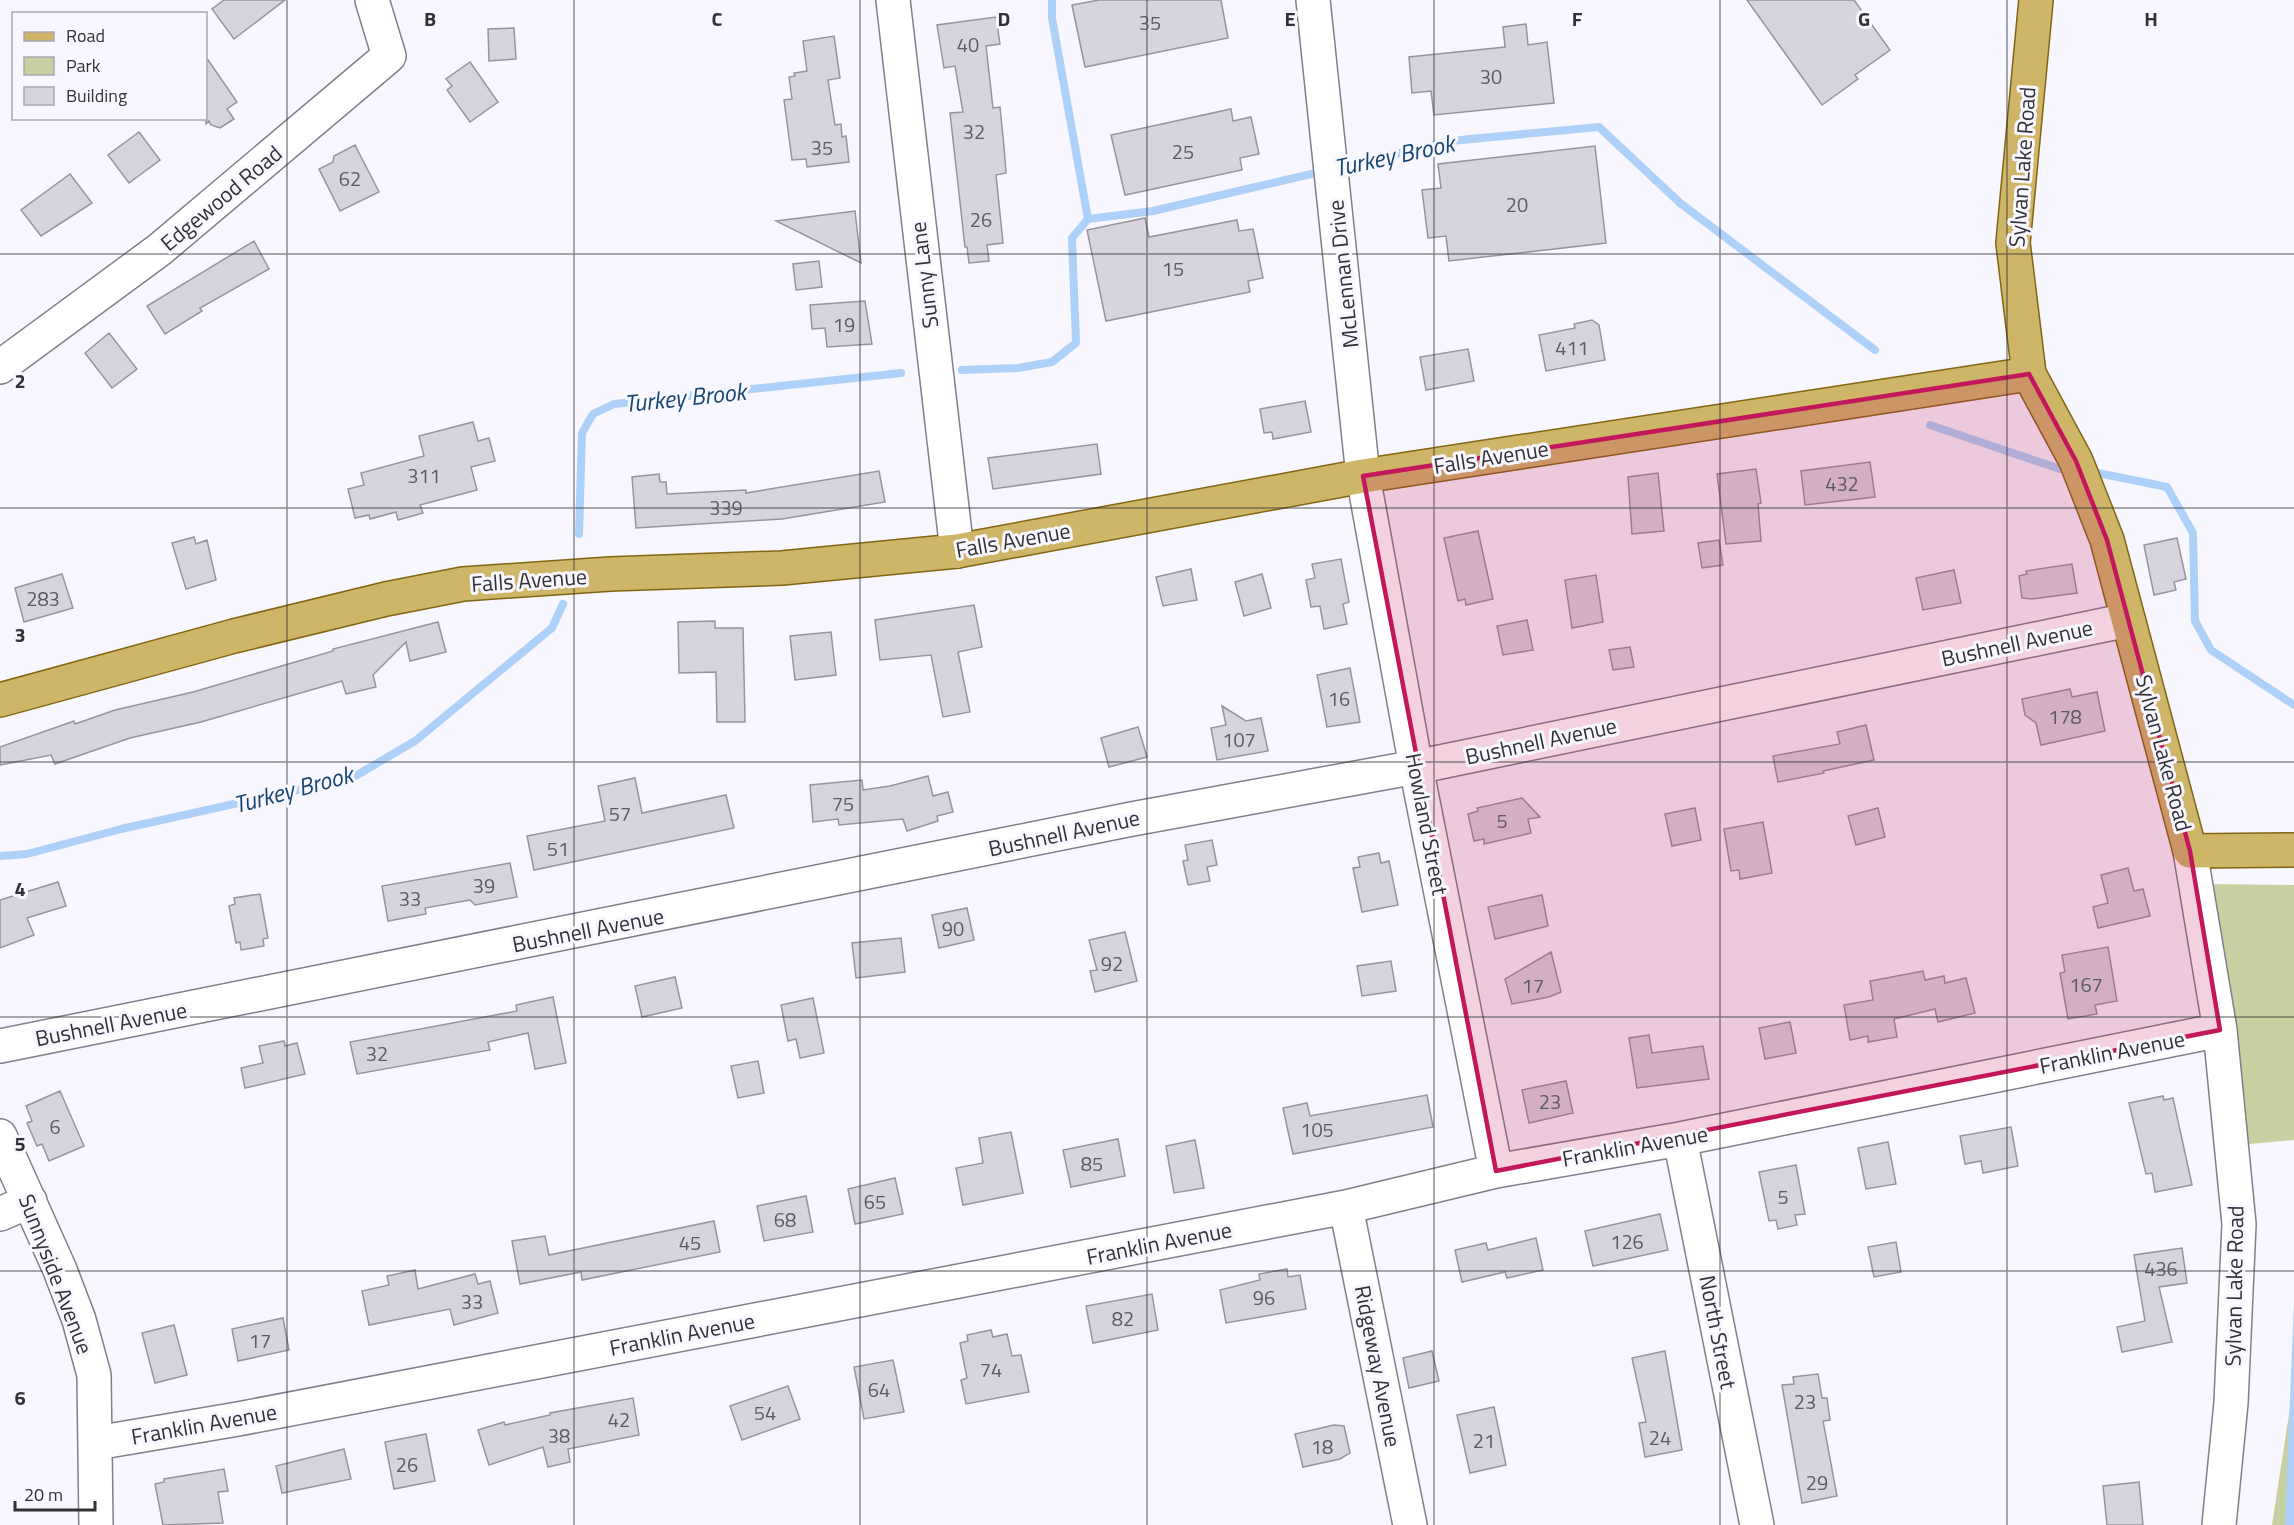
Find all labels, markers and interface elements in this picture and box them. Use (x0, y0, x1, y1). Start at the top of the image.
text: B (424, 3, 436, 34)
text: C (712, 3, 723, 34)
text: D (998, 3, 1010, 34)
text: E (1284, 3, 1296, 34)
text: F (1572, 3, 1583, 34)
text: G (1858, 3, 1870, 34)
text: H (2144, 3, 2158, 34)
house number: 35 (1139, 7, 1161, 38)
legend (12, 12, 207, 120)
text: Road (66, 22, 105, 49)
house number: 40 (957, 29, 979, 60)
text: Park (66, 52, 101, 79)
house number: 30 (1480, 61, 1502, 92)
text: Building (66, 82, 127, 109)
street label: Sylvan Lake Road (1999, 86, 2045, 248)
house number: 32 (963, 116, 985, 147)
water label: Turkey Brook (1331, 124, 1461, 185)
house number: 35 (811, 132, 833, 163)
house number: 25 (1172, 136, 1194, 167)
street label: Edgewood Road (153, 137, 289, 259)
house number: 62 (339, 163, 361, 194)
house number: 20 (1506, 189, 1528, 220)
street label: McLennan Drive (1318, 198, 1368, 350)
house number: 26 (970, 204, 992, 235)
street label: Sunny Lane (901, 220, 947, 330)
house number: 15 (1162, 253, 1184, 284)
house number: 19 (833, 309, 855, 340)
house number: 411 (1555, 332, 1589, 363)
text: 2 (14, 365, 26, 396)
water label: Turkey Brook (622, 372, 751, 421)
street label: Falls Avenue (1431, 431, 1551, 483)
house number: 311 (407, 460, 441, 491)
house number: 432 (1825, 468, 1859, 499)
house number: 339 (709, 492, 743, 523)
street label: Falls Avenue (953, 513, 1073, 567)
street label: Falls Avenue (470, 559, 588, 601)
house number: 283 (26, 583, 60, 614)
street label: Bushnell Avenue (1938, 610, 2096, 676)
text: 3 (14, 619, 26, 650)
street label: Sylvan Lake Road (2127, 671, 2201, 835)
house number: 16 (1328, 683, 1350, 714)
house number: 178 (2048, 701, 2082, 732)
street label: Bushnell Avenue (1462, 708, 1620, 774)
house number: 107 (1222, 724, 1256, 755)
street label: Howland Street (1397, 750, 1457, 898)
water label: Turkey Brook (229, 755, 360, 822)
house number: 75 (832, 788, 854, 819)
house number: 57 (609, 798, 631, 829)
street label: Bushnell Avenue (985, 800, 1143, 866)
house number: 5 (1496, 805, 1508, 836)
house number: 51 (547, 833, 569, 864)
house number: 39 (473, 870, 495, 901)
text: 4 (14, 873, 26, 904)
house number: 33 (399, 883, 421, 914)
street label: Bushnell Avenue (509, 899, 667, 961)
house number: 90 (942, 913, 964, 944)
house number: 92 (1101, 948, 1123, 979)
house number: 167 (2069, 969, 2103, 1000)
house number: 17 (1522, 970, 1544, 1001)
street label: Bushnell Avenue (32, 993, 190, 1055)
street label: Franklin Avenue (2036, 1021, 2188, 1083)
house number: 32 (366, 1038, 388, 1069)
house number: 23 (1539, 1086, 1561, 1117)
house number: 6 (49, 1111, 61, 1142)
house number: 105 (1300, 1114, 1334, 1145)
street label: Franklin Avenue (1559, 1116, 1711, 1176)
text: 5 (14, 1128, 26, 1159)
house number: 85 (1081, 1148, 1103, 1179)
house number: 5 (1777, 1181, 1789, 1212)
house number: 65 (864, 1186, 886, 1217)
street label: Sunnyside Avenue (10, 1189, 102, 1359)
house number: 68 (774, 1204, 796, 1235)
street label: Sylvan Lake Road (2216, 1205, 2252, 1367)
street label: Franklin Avenue (1083, 1212, 1235, 1274)
house number: 126 (1610, 1226, 1644, 1257)
house number: 45 (679, 1227, 701, 1258)
house number: 436 (2144, 1253, 2178, 1284)
street label: North Street (1690, 1272, 1746, 1392)
house number: 96 (1253, 1282, 1275, 1313)
street label: Ridgeway Avenue (1346, 1282, 1410, 1450)
house number: 33 (461, 1286, 483, 1317)
street label: Franklin Avenue (606, 1303, 758, 1365)
house number: 82 (1112, 1303, 1134, 1334)
house number: 17 (249, 1325, 271, 1356)
house number: 74 (980, 1354, 1002, 1385)
house number: 64 (868, 1374, 890, 1405)
text: 6 (14, 1382, 26, 1413)
house number: 23 (1794, 1386, 1816, 1417)
street label: Franklin Avenue (128, 1394, 280, 1454)
house number: 54 (754, 1397, 776, 1428)
house number: 42 (608, 1404, 630, 1435)
house number: 38 (548, 1420, 570, 1451)
house number: 24 (1649, 1422, 1671, 1453)
house number: 21 (1473, 1425, 1495, 1456)
house number: 18 (1311, 1431, 1333, 1462)
house number: 26 (396, 1449, 418, 1480)
house number: 29 (1806, 1467, 1828, 1498)
scale bar (15, 1474, 94, 1512)
text: 20 m (24, 1481, 63, 1508)

